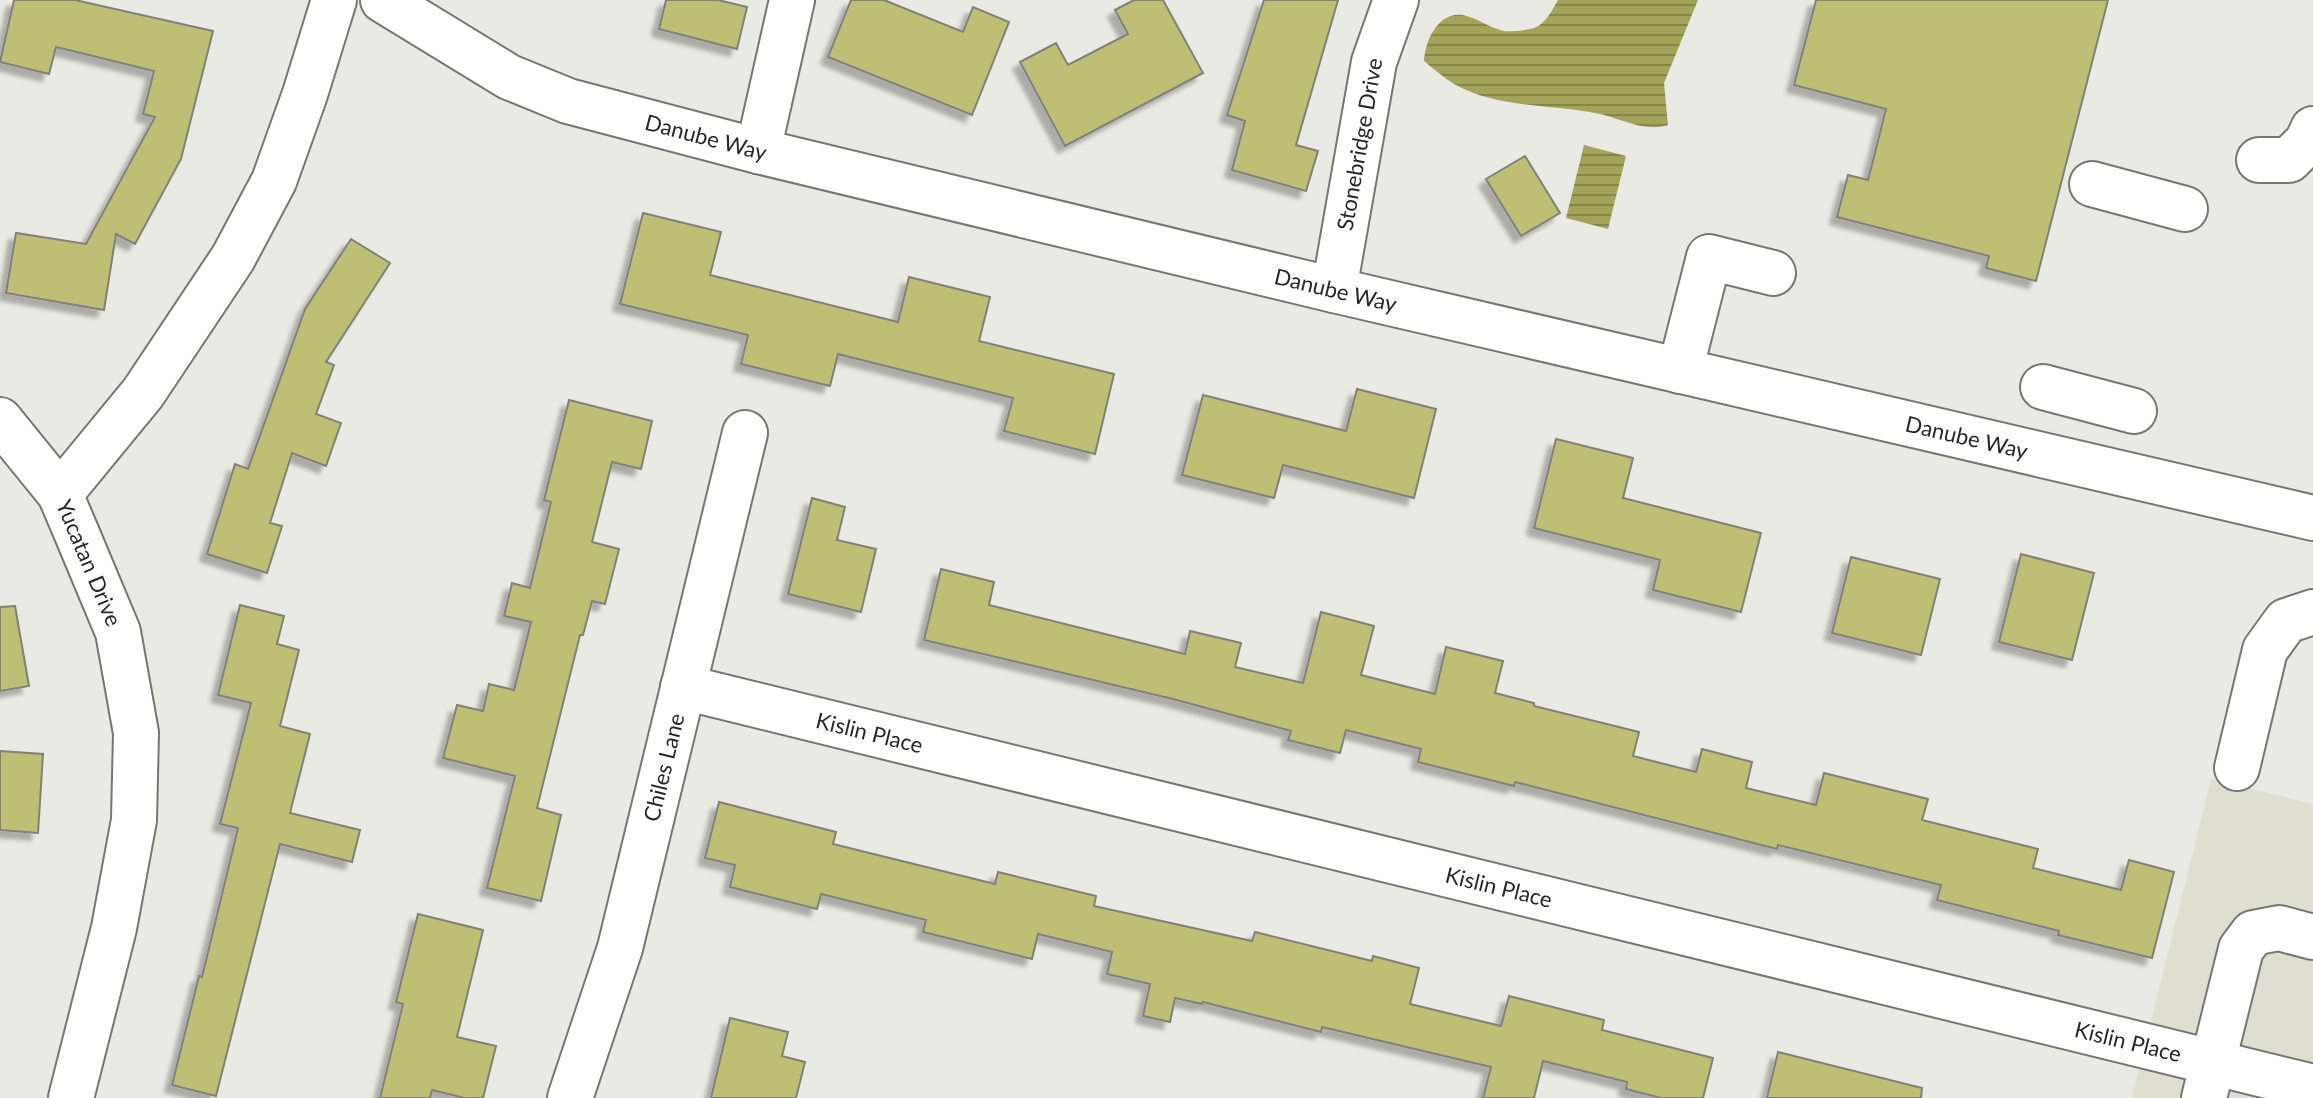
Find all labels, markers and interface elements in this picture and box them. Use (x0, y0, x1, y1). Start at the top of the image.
street label: Stonebridge Drive (1331, 56, 1387, 232)
street label: Danube Way (642, 108, 770, 166)
street label: Danube Way (1272, 262, 1400, 317)
street label: Danube Way (1903, 410, 2031, 464)
street label: Yucatan Drive (51, 495, 128, 630)
street label: Kislin Place (813, 706, 926, 758)
street label: Chiles Lane (637, 710, 690, 824)
street label: Kislin Place (1443, 861, 1555, 913)
street label: Kislin Place (2072, 1015, 2184, 1067)

